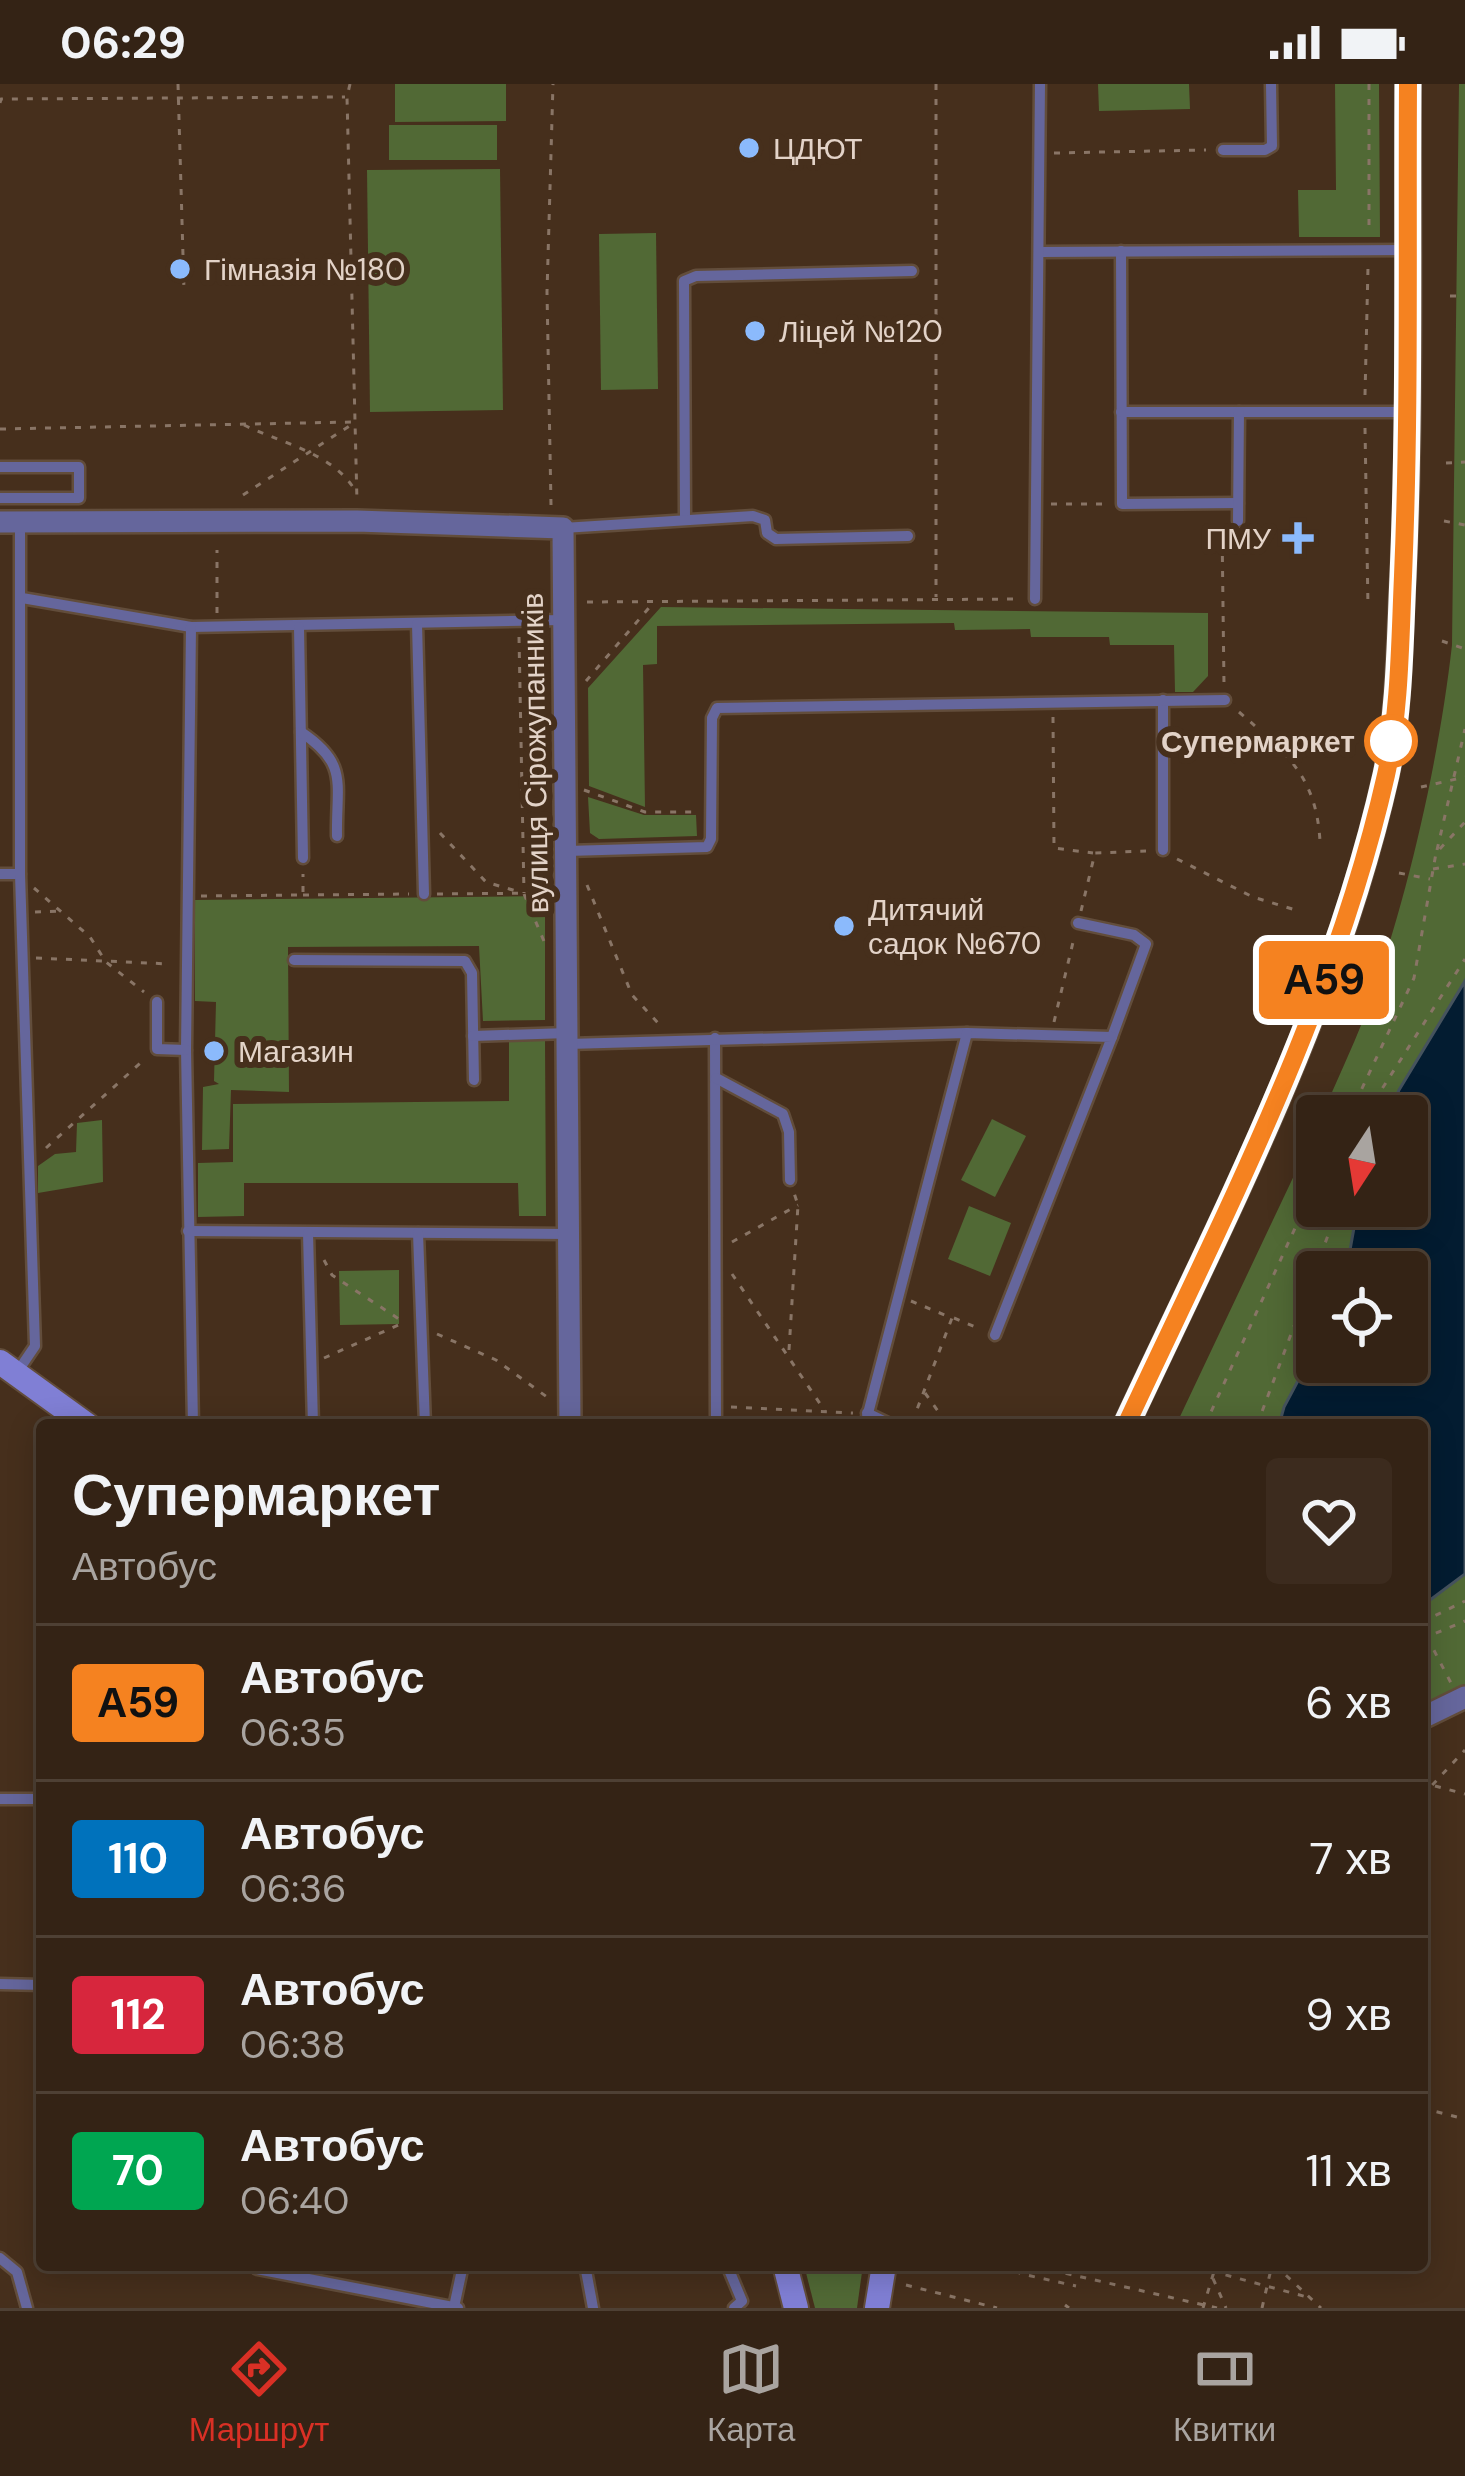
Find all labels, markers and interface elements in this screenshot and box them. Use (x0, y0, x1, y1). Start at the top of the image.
text: 06:29 (60, 13, 186, 72)
place label: ЦДЮТ (773, 129, 862, 168)
marker: ЦДЮТ (736, 135, 762, 161)
place label: Гімназія №180 (204, 250, 405, 289)
marker: Гімназія №180 (167, 256, 193, 282)
place label: Ліцей №120 (779, 312, 943, 351)
marker: Ліцей №120 (742, 318, 768, 344)
place label: ПМУ (1205, 519, 1272, 558)
marker: ПМУ (1282, 522, 1314, 554)
street label: вулиця Сірожупанників (513, 592, 557, 914)
marker: Супермаркет (1366, 716, 1416, 766)
place label: Супермаркет (1161, 722, 1355, 761)
place label: Дитячий садок №670 (868, 890, 1041, 963)
marker: Дитячий садок №670 (831, 913, 857, 939)
line badge: А59 (1255, 941, 1393, 1019)
text: А59 (1283, 952, 1365, 1007)
place label: Магазин (238, 1032, 354, 1071)
marker: Магазин (201, 1038, 227, 1064)
north arrow (1296, 1095, 1428, 1227)
map controls (1296, 1095, 1428, 1383)
button: locate (1296, 1251, 1428, 1383)
text: Супермаркет (72, 1458, 440, 1533)
button: heart (1266, 1458, 1392, 1584)
text: Автобус (72, 1541, 217, 1592)
text: Автобус (240, 1648, 425, 1707)
text: 6 хв (1305, 1673, 1392, 1732)
text: А59 (97, 1675, 179, 1730)
text: 06:35 (240, 1707, 346, 1758)
text: Автобус (240, 1804, 425, 1863)
text: 7 хв (1310, 1829, 1392, 1888)
text: 110 (108, 1831, 168, 1886)
text: 06:36 (240, 1863, 347, 1914)
text: Автобус (240, 1960, 425, 2019)
text: 9 хв (1305, 1985, 1392, 2044)
text: 112 (111, 1987, 165, 2042)
text: 06:38 (240, 2019, 346, 2070)
text: Автобус (240, 2116, 425, 2175)
text: 11 хв (1306, 2141, 1392, 2200)
text: 70 (112, 2143, 164, 2198)
text: 06:40 (240, 2175, 349, 2226)
tab: Маршрут (189, 2336, 329, 2451)
tab: Карта (707, 2336, 795, 2451)
tab: Квитки (1173, 2336, 1276, 2451)

